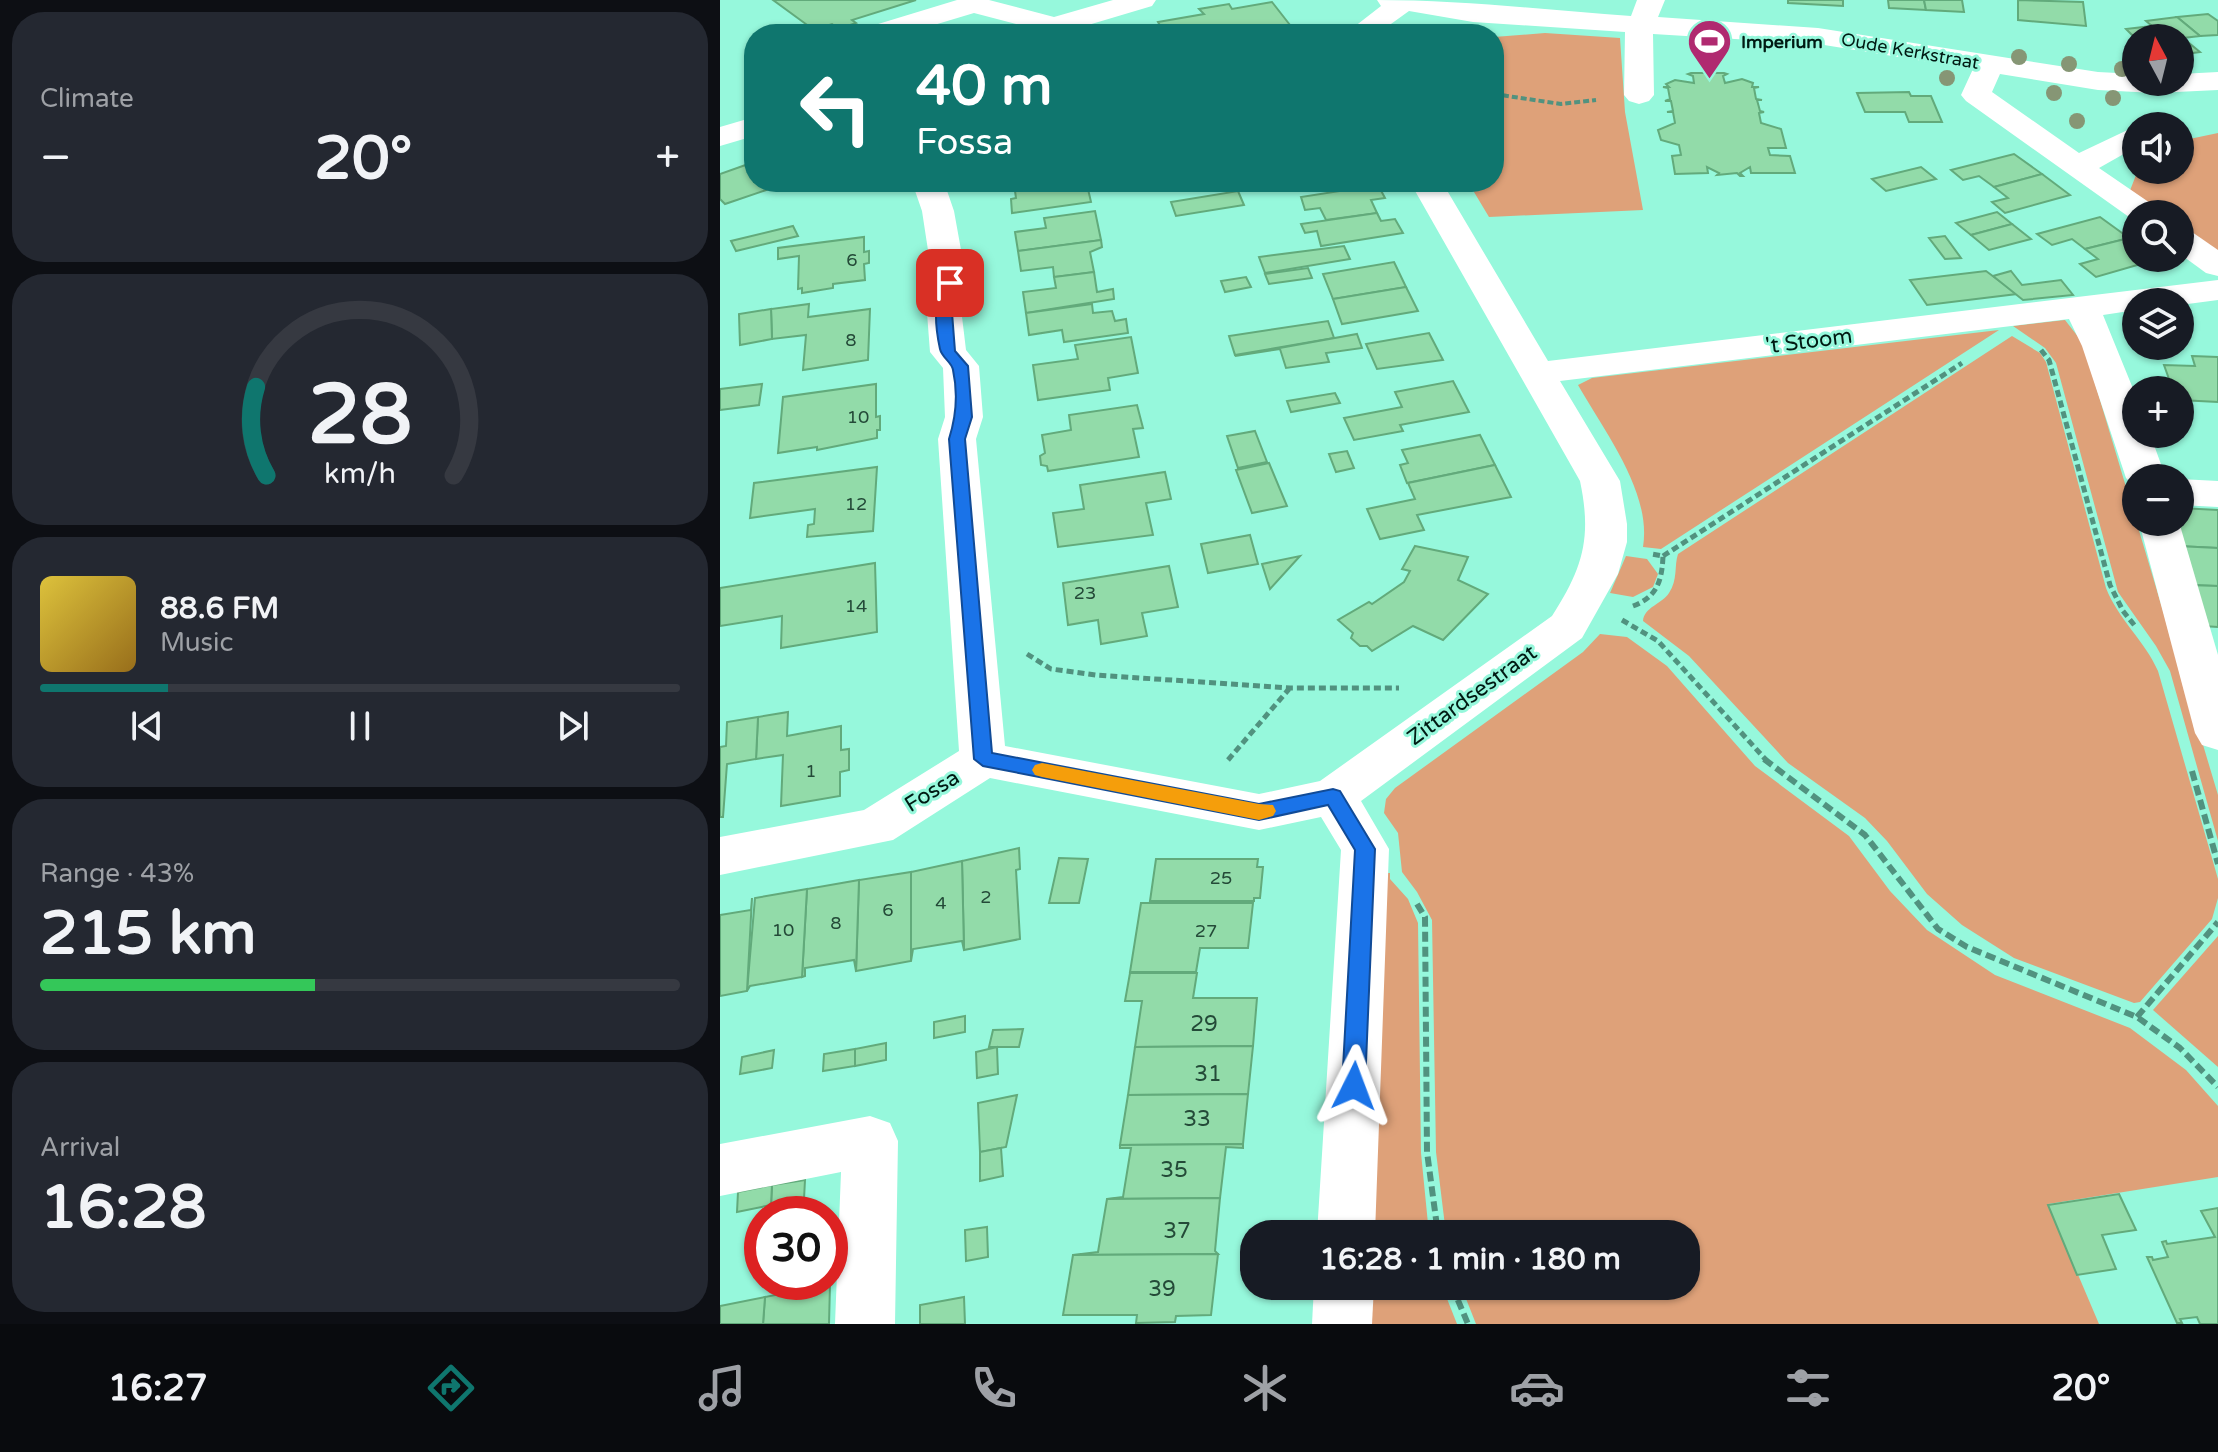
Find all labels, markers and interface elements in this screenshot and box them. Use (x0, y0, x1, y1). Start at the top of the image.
sports icon: Imperium (1686, 18, 1734, 81)
north arrow (2122, 24, 2194, 96)
map controls (2122, 24, 2194, 536)
street label: Oude Kerkstraat (1839, 28, 1981, 74)
place label: Imperium (1741, 31, 1823, 53)
text: 40 m (916, 53, 1052, 120)
icon: left (784, 56, 888, 160)
text: Climate (40, 83, 134, 114)
button: sound (2122, 112, 2194, 184)
text: Fossa (916, 121, 1013, 164)
text: 20° (314, 123, 412, 195)
text: − (40, 132, 71, 185)
text: + (655, 132, 680, 185)
button: search (2122, 200, 2194, 272)
house number: 6 (846, 249, 858, 271)
pin (916, 249, 984, 317)
icon: arrive (928, 261, 972, 305)
button: layers (2122, 288, 2194, 360)
street label: 't Stoom (1764, 323, 1854, 359)
house number: 8 (845, 329, 857, 351)
text: 28 (308, 365, 412, 465)
button: + (2122, 376, 2194, 448)
house number: 10 (847, 406, 869, 428)
text: km/h (324, 457, 396, 491)
button: − (2122, 464, 2194, 536)
house number: 12 (845, 493, 867, 515)
house number: 23 (1074, 582, 1096, 604)
text: 88.6 FM (160, 590, 279, 627)
house number: 14 (845, 595, 867, 617)
text: Music (160, 627, 233, 658)
street label: Zittardsestraat (1402, 639, 1542, 751)
icon: previous (125, 704, 169, 748)
icon: pause (338, 704, 382, 748)
icon: next (551, 704, 595, 748)
house number: 1 (805, 760, 817, 782)
street label: Fossa (900, 764, 964, 818)
text: Range · 43% (40, 858, 194, 889)
house number: 25 (1210, 867, 1232, 889)
house number: 2 (980, 886, 992, 908)
house number: 4 (935, 892, 947, 914)
text: 215 km (40, 898, 256, 970)
house number: 6 (882, 899, 894, 921)
house number: 8 (830, 912, 842, 934)
house number: 10 (772, 919, 794, 941)
house number: 27 (1195, 920, 1217, 942)
house number: 29 (1190, 1011, 1218, 1037)
position arrow (1312, 1044, 1396, 1128)
house number: 31 (1194, 1061, 1222, 1087)
house number: 33 (1183, 1106, 1211, 1132)
text: Arrival (40, 1132, 120, 1163)
house number: 35 (1160, 1157, 1188, 1183)
text: 16:28 (40, 1172, 206, 1244)
speed limit sign: 30 (744, 1196, 848, 1300)
house number: 37 (1163, 1218, 1191, 1244)
text: 16:28 · 1 min · 180 m (1319, 1241, 1621, 1278)
house number: 39 (1148, 1276, 1176, 1302)
icon: directions (423, 1360, 479, 1416)
icon: music (694, 1360, 750, 1416)
icon: phone (966, 1360, 1022, 1416)
icon: climate (1237, 1360, 1293, 1416)
icon: car (1509, 1360, 1565, 1416)
icon: filters (1780, 1360, 1836, 1416)
text: 16:27 (108, 1367, 208, 1410)
text: 20° (2051, 1367, 2110, 1410)

